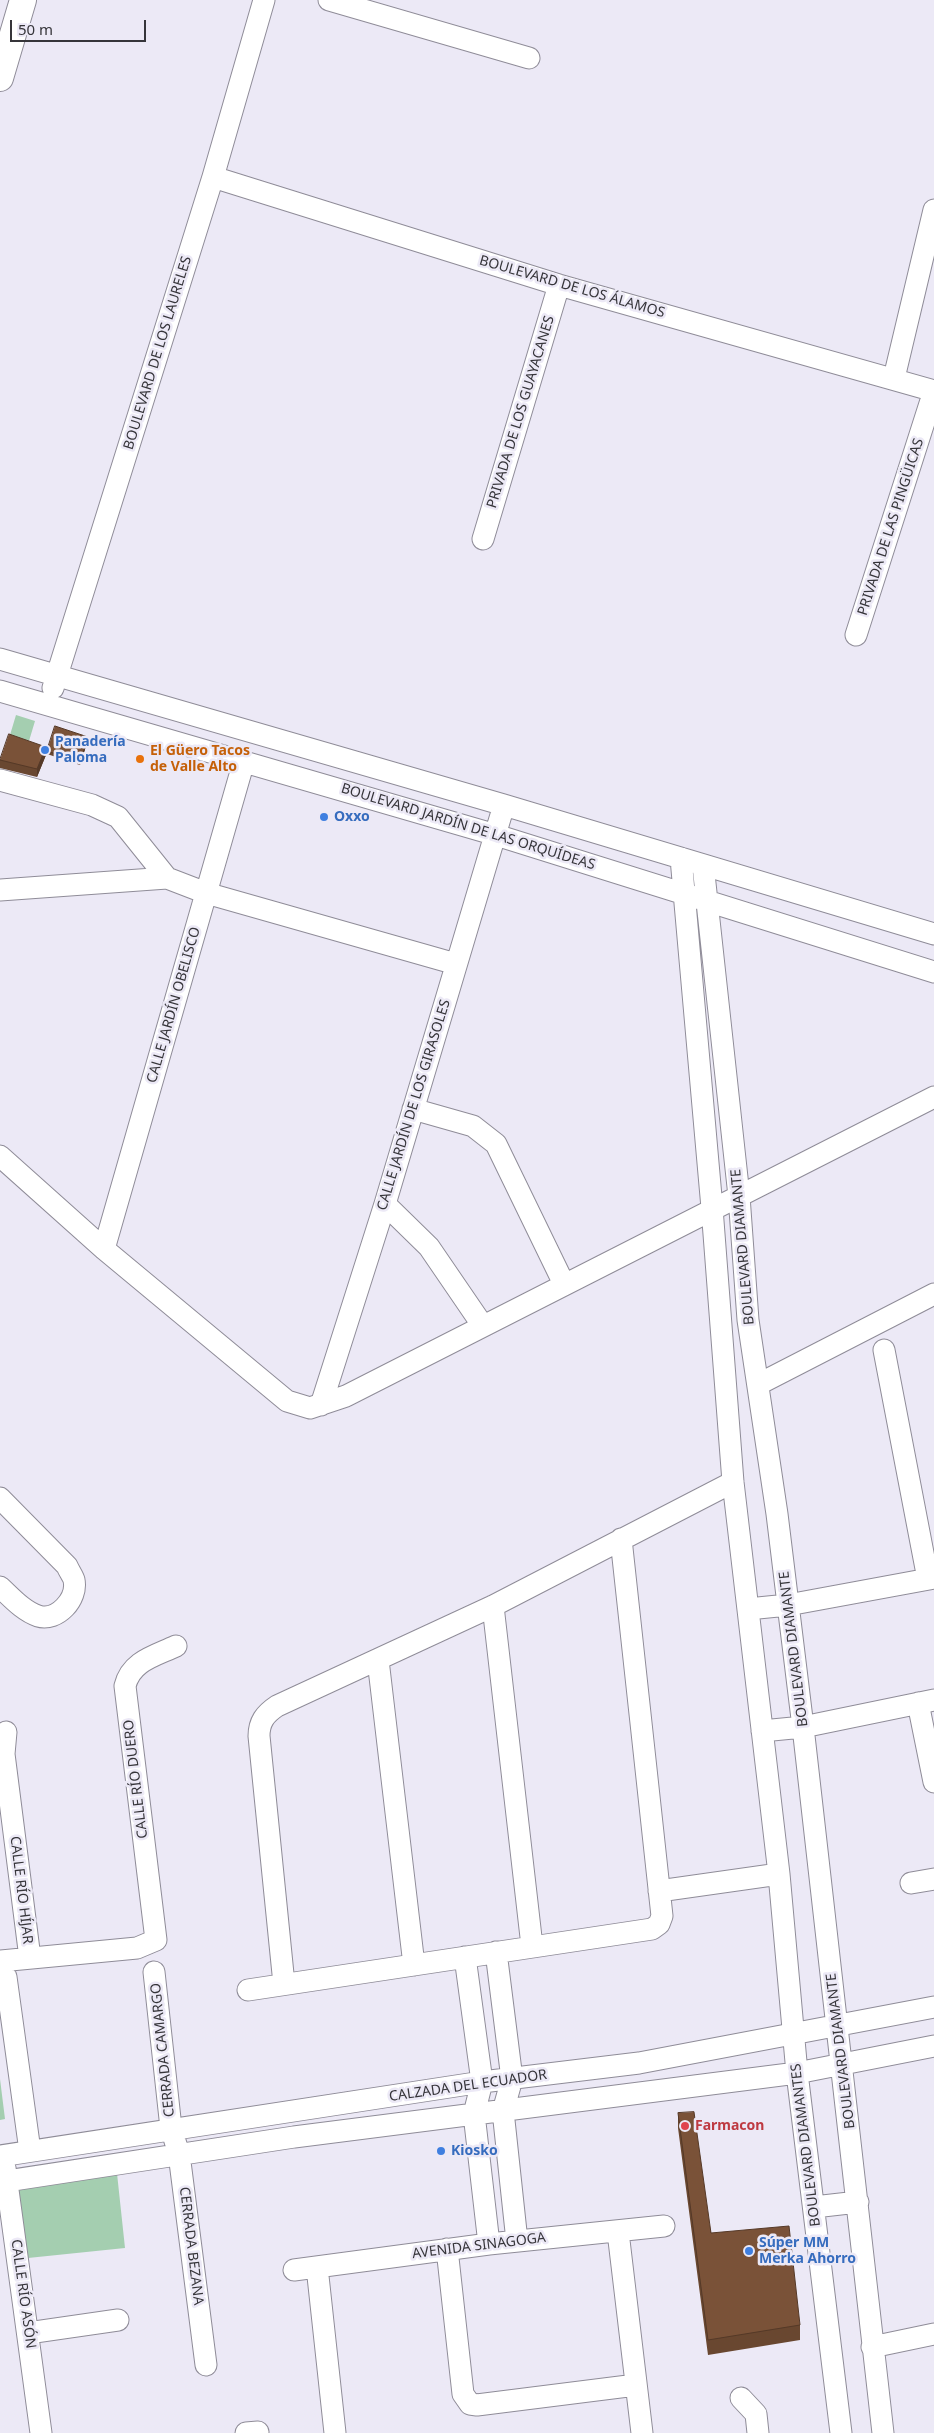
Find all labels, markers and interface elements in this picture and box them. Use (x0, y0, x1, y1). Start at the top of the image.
scale bar (12, 10, 149, 42)
text: 50 m (18, 19, 53, 39)
street label: BOULEVARD DE LOS ÁLAMOS (477, 252, 667, 322)
street label: BOULEVARD DE LOS LAURELES (121, 254, 195, 452)
street label: PRIVADA DE LOS GUAYACANES (484, 314, 558, 510)
street label: PRIVADA DE LAS PINGÜICAS (854, 436, 928, 618)
place label: Panadería Paloma (55, 734, 126, 766)
place label: El Güero Tacos de Valle Alto (150, 743, 250, 776)
marker: Panadería Paloma (39, 744, 51, 756)
marker: El Güero Tacos de Valle Alto (134, 753, 146, 765)
street label: BOULEVARD JARDÍN DE LAS ORQUÍDEAS (339, 780, 597, 874)
place label: Oxxo (334, 809, 370, 825)
marker: Oxxo (318, 811, 330, 823)
street label: CALLE JARDÍN OBELISCO (144, 925, 204, 1085)
street label: CALLE JARDÍN DE LOS GIRASOLES (374, 998, 454, 1212)
street label: BOULEVARD DIAMANTE (728, 1168, 758, 1326)
street label: BOULEVARD DIAMANTE (776, 1570, 812, 1728)
street label: CALLE RÍO DUERO (120, 1719, 152, 1839)
street label: CALLE RÍO HÍJAR (6, 1835, 36, 1945)
street label: BOULEVARD DIAMANTE (823, 1972, 859, 2130)
street label: CERRADA CAMARGO (148, 1982, 178, 2118)
street label: BOULEVARD DIAMANTES (788, 2062, 824, 2228)
street label: CALZADA DEL ECUADOR (388, 2067, 548, 2105)
place label: Farmacon (695, 2118, 764, 2134)
marker: Farmacon (679, 2120, 691, 2132)
place label: Kiosko (451, 2143, 498, 2159)
marker: Kiosko (435, 2145, 447, 2157)
street label: CERRADA BEZANA (175, 2186, 207, 2306)
street label: AVENIDA SINAGOGA (411, 2229, 547, 2263)
place label: Súper MM Merka Ahorro (759, 2235, 856, 2268)
street label: CALLE RÍO ASÓN (7, 2238, 39, 2350)
marker: Súper MM Merka Ahorro (743, 2245, 755, 2257)

